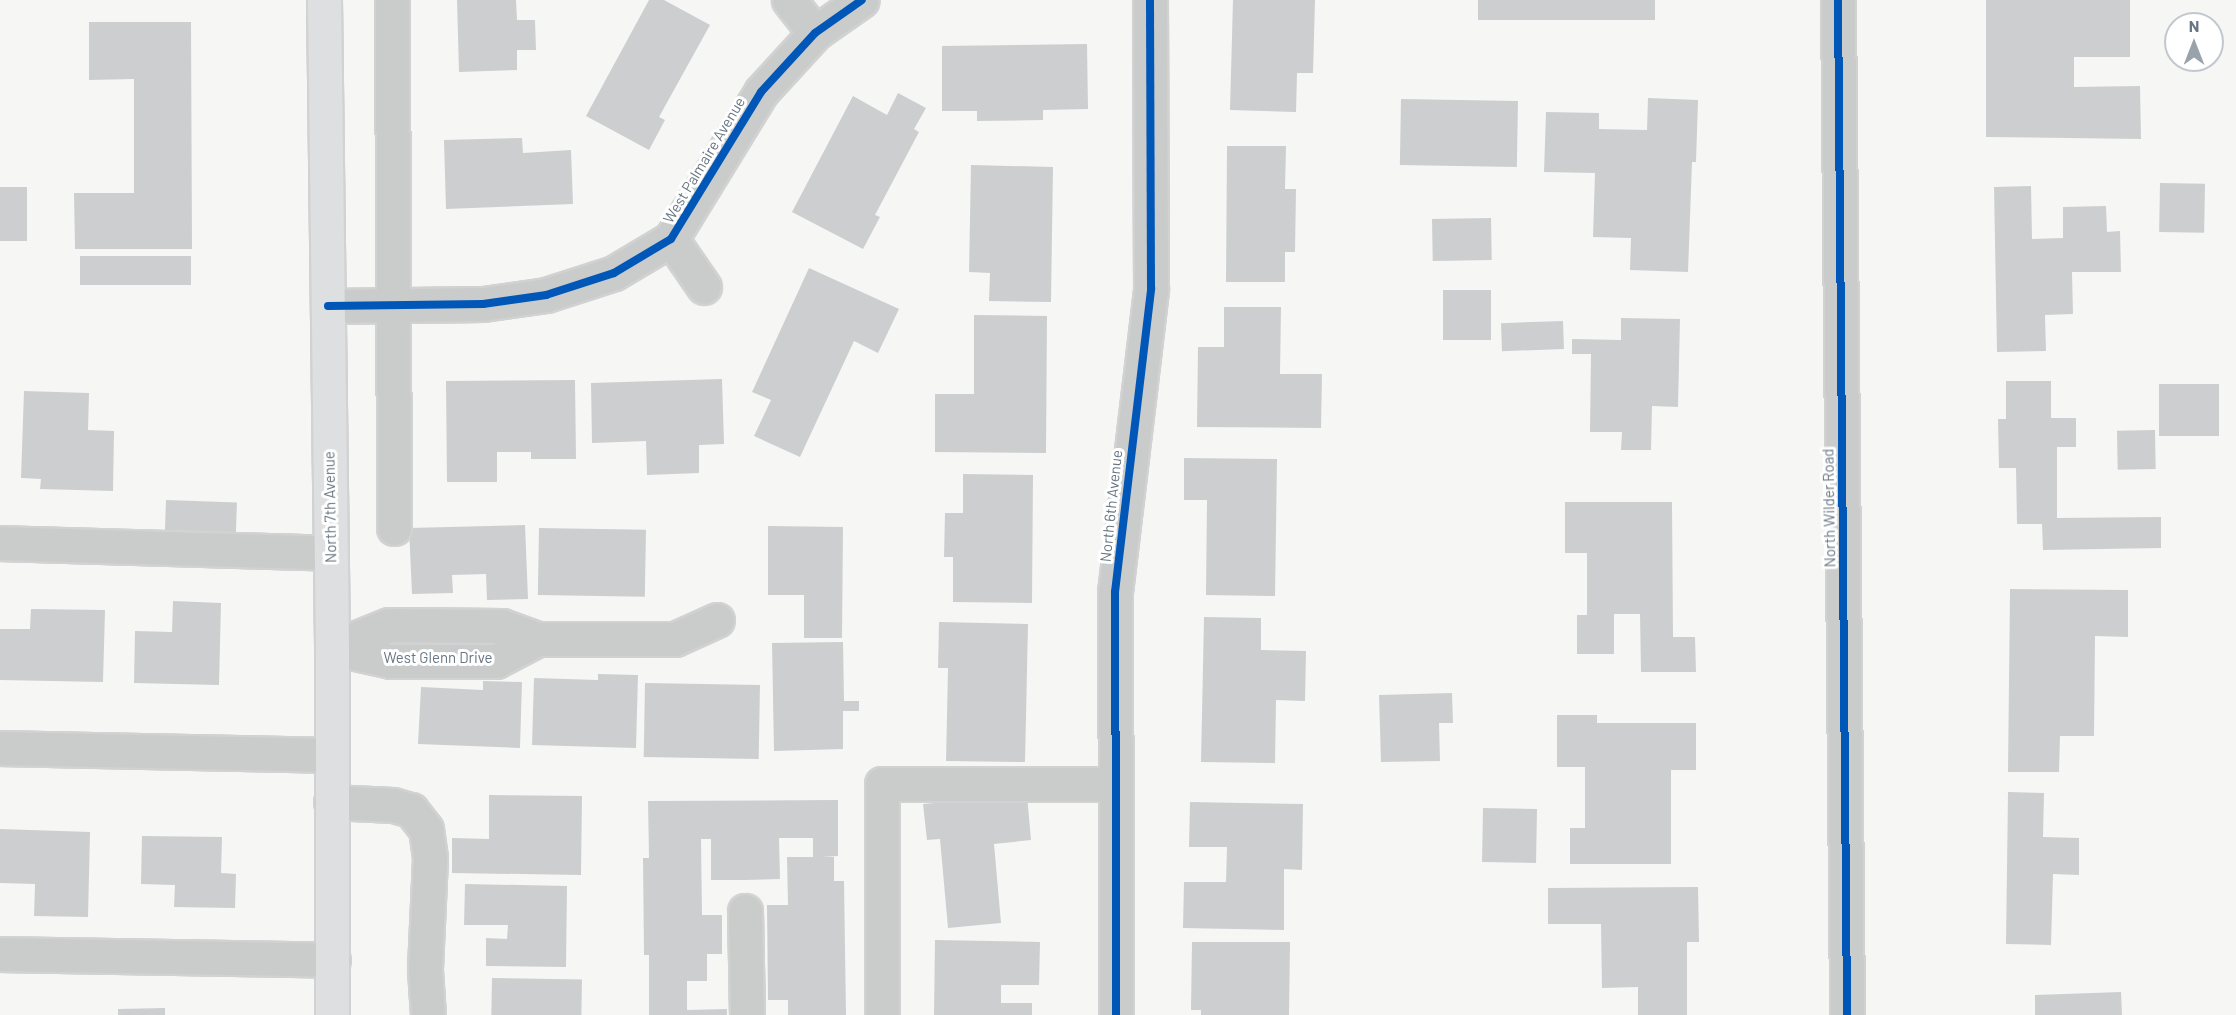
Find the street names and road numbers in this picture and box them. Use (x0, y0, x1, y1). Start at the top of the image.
street label: West Palmaire Avenue (659, 94, 749, 226)
street label: North Wilder Road (1819, 448, 1839, 568)
street label: North 6th Avenue (1096, 449, 1126, 563)
street label: North 7th Avenue (320, 451, 340, 563)
street label: West Glenn Drive (383, 649, 493, 667)

